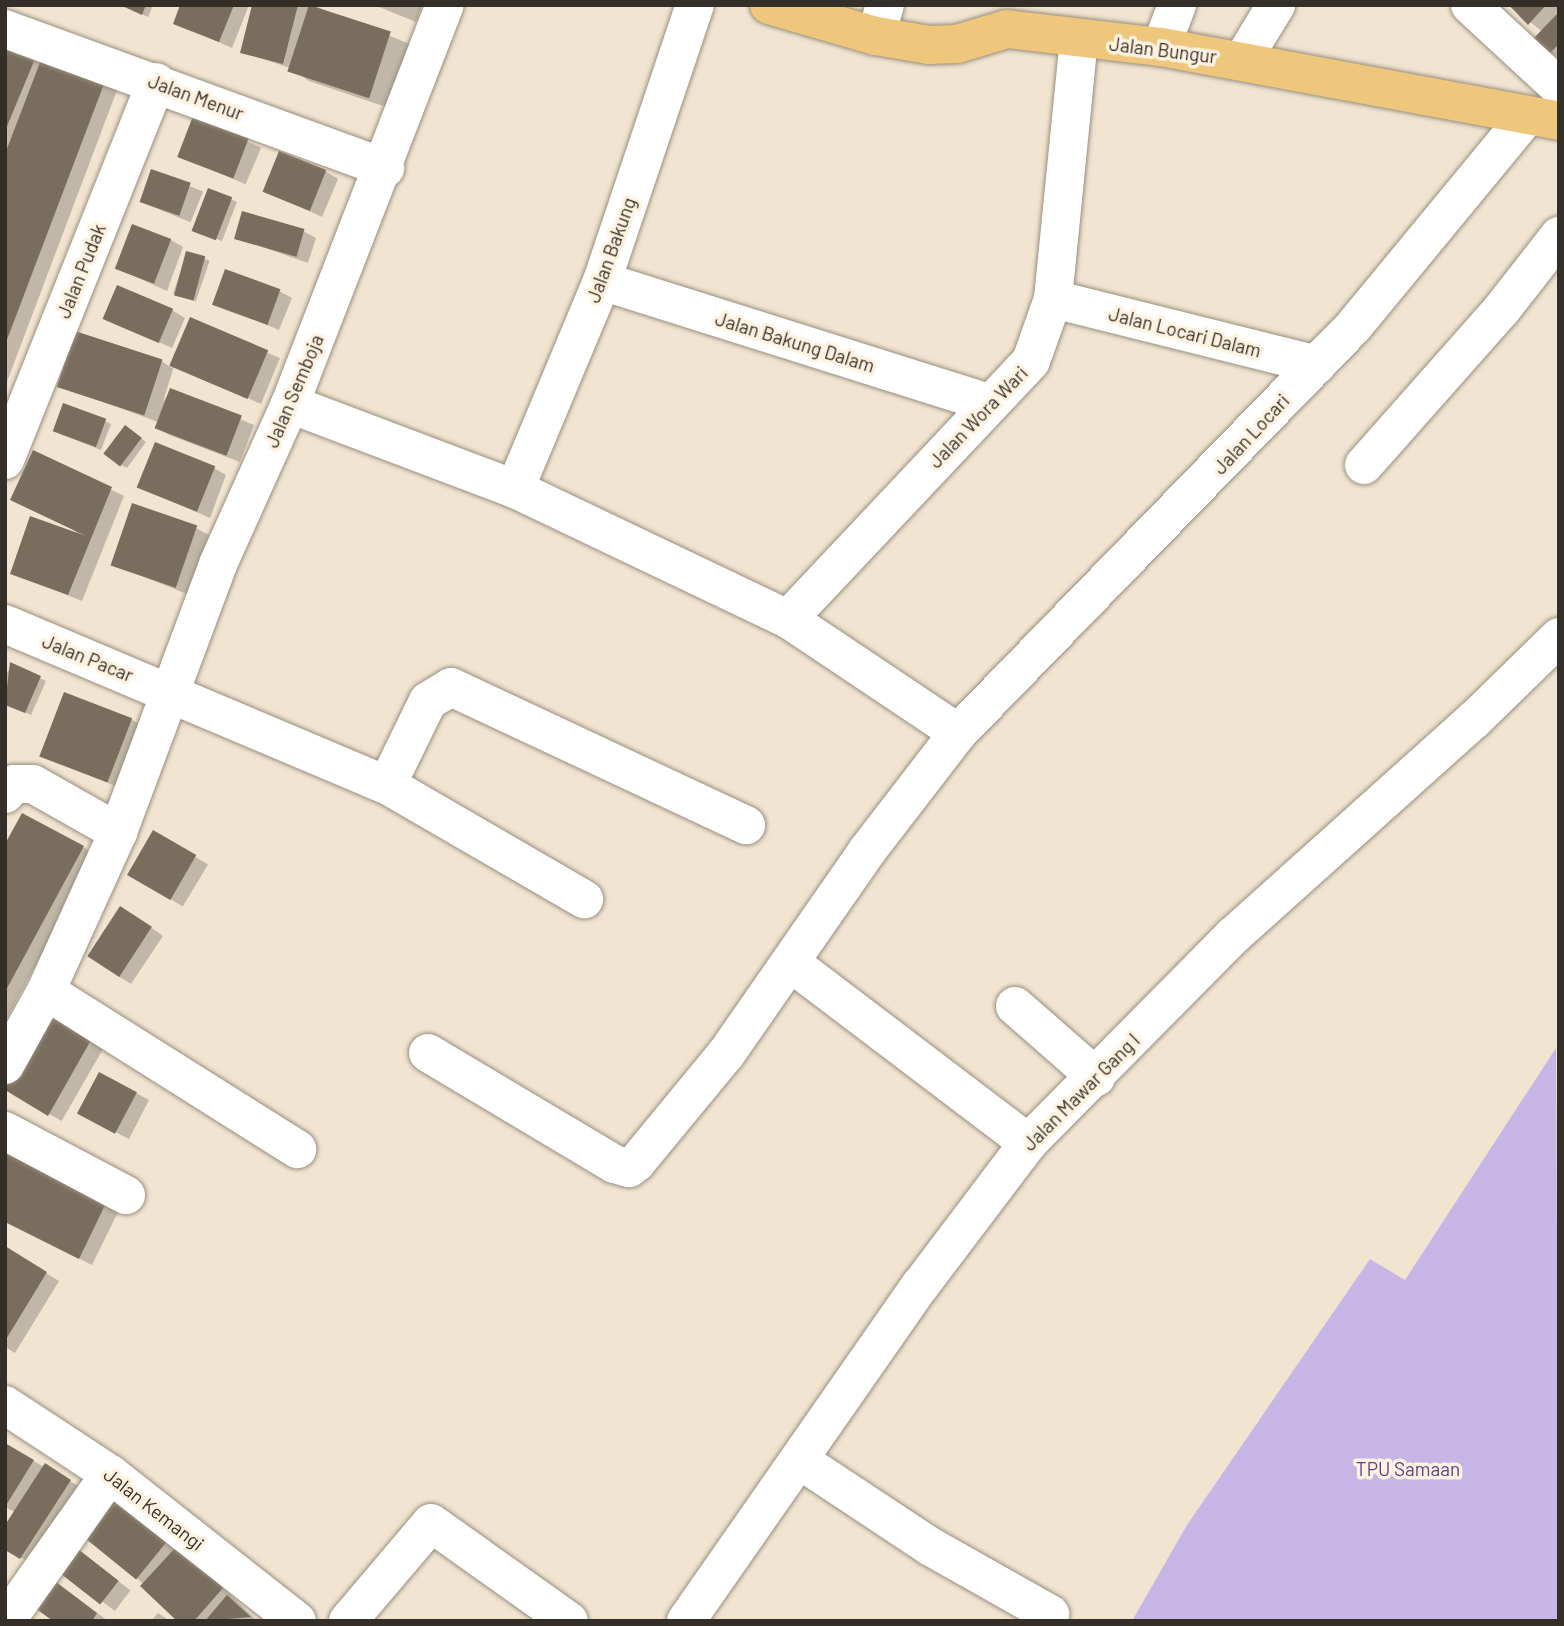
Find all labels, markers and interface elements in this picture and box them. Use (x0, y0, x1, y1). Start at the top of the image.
street label: Jalan Bungur (1108, 32, 1218, 68)
street label: Jalan Menur (145, 69, 247, 125)
street label: Jalan Bakung (581, 194, 641, 306)
street label: Jalan Pudak (52, 220, 110, 322)
street label: Jalan Locari Dalam (1106, 302, 1264, 362)
street label: Jalan Bakung Dalam (713, 307, 877, 377)
street label: Jalan Semboja (260, 331, 328, 451)
street label: Jalan Wora Wari (924, 361, 1032, 473)
street label: Jalan Locari (1208, 389, 1294, 479)
street label: Jalan Pacar (39, 629, 137, 687)
street label: Jalan Mawar Gang I (1018, 1029, 1144, 1155)
park label: TPU Samaan (1356, 1458, 1460, 1480)
street label: Jalan Kemangi (99, 1463, 209, 1555)

